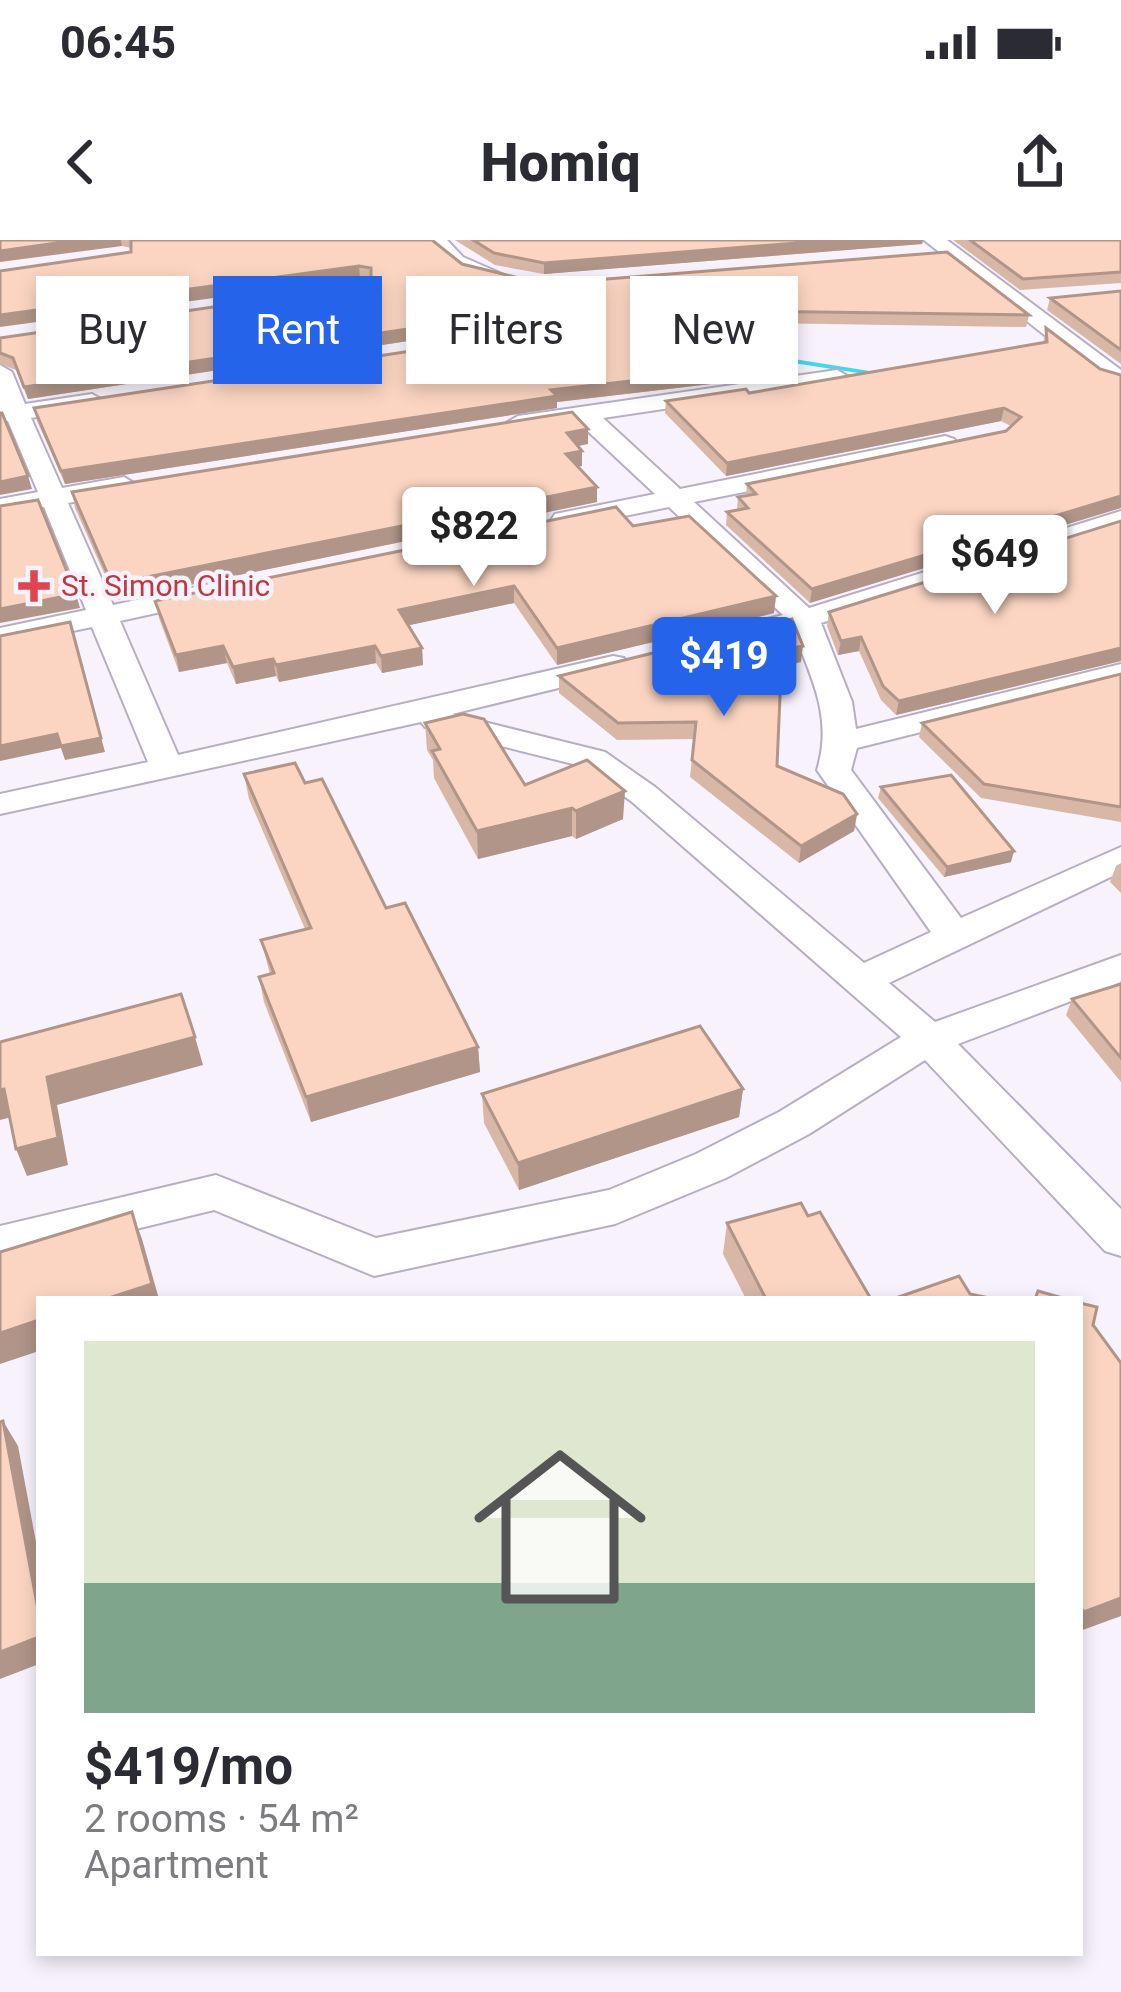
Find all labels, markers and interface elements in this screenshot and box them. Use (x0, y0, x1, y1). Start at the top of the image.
text: 06:45 (60, 16, 176, 69)
icon: back (48, 129, 114, 195)
icon: share (1007, 129, 1073, 195)
text: Homiq (480, 131, 641, 194)
chip: Buy (36, 276, 189, 384)
chip: Rent (213, 276, 382, 384)
chip: Filters (406, 276, 606, 384)
chip: New (630, 276, 798, 384)
pin: $822 (403, 487, 545, 589)
text: $822 (429, 503, 519, 549)
pin: $649 (924, 515, 1066, 617)
text: $649 (950, 531, 1040, 577)
place label: St. Simon Clinic (61, 568, 270, 603)
marker: St. Simon Clinic (18, 570, 50, 602)
pin: $419 (653, 617, 795, 719)
text: $419 (679, 633, 769, 679)
icon: home (452, 1419, 668, 1635)
text: $419/mo (84, 1737, 293, 1796)
text: 2 rooms · 54 m² (84, 1796, 359, 1842)
text: Apartment (84, 1842, 269, 1888)

